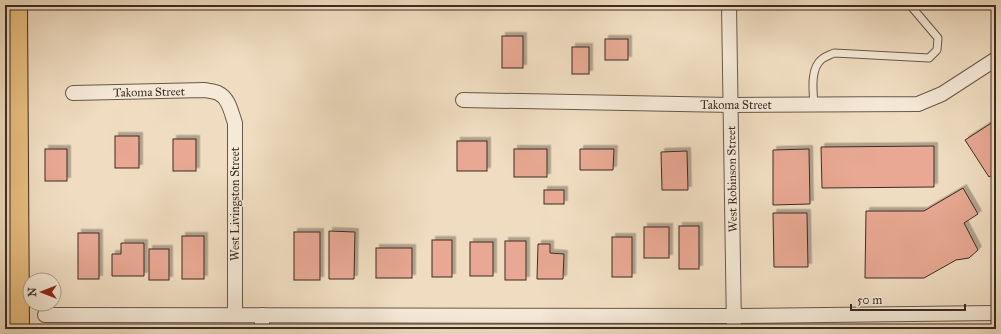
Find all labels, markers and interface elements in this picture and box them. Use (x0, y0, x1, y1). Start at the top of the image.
street label: Takoma Street (113, 84, 186, 100)
street label: Takoma Street (700, 98, 773, 112)
street label: West Robinson Street (724, 125, 740, 232)
street label: West Livingston Street (228, 146, 243, 261)
north arrow (22, 272, 62, 312)
scale bar (851, 286, 965, 312)
text: N (26, 287, 39, 297)
text: 50 m (857, 293, 882, 307)

